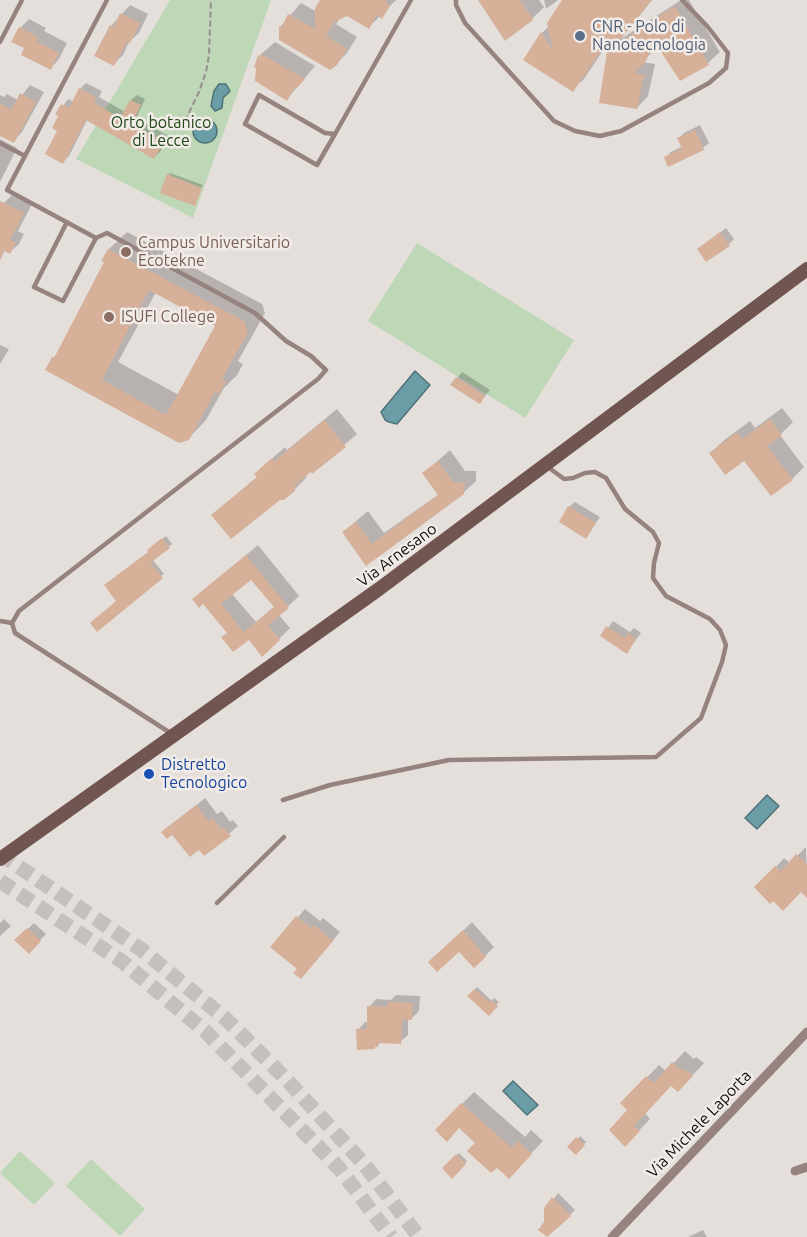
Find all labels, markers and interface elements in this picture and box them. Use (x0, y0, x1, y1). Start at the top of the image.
place label: CNR - Polo di Nanotecnologia (592, 17, 706, 55)
marker: CNR - Polo di Nanotecnologia (573, 29, 587, 43)
park label: Orto botanico di Lecce (111, 113, 211, 151)
place label: Campus Universitario Ecotekne (138, 233, 290, 271)
marker: Campus Universitario Ecotekne (119, 245, 133, 259)
place label: ISUFI College (121, 307, 215, 327)
marker: ISUFI College (102, 310, 116, 324)
street label: Via Arnesano (353, 519, 441, 591)
place label: Distretto Tecnologico (161, 755, 247, 793)
marker: Distretto Tecnologico (142, 767, 156, 781)
street label: Via Michele Laporta (643, 1066, 755, 1182)

